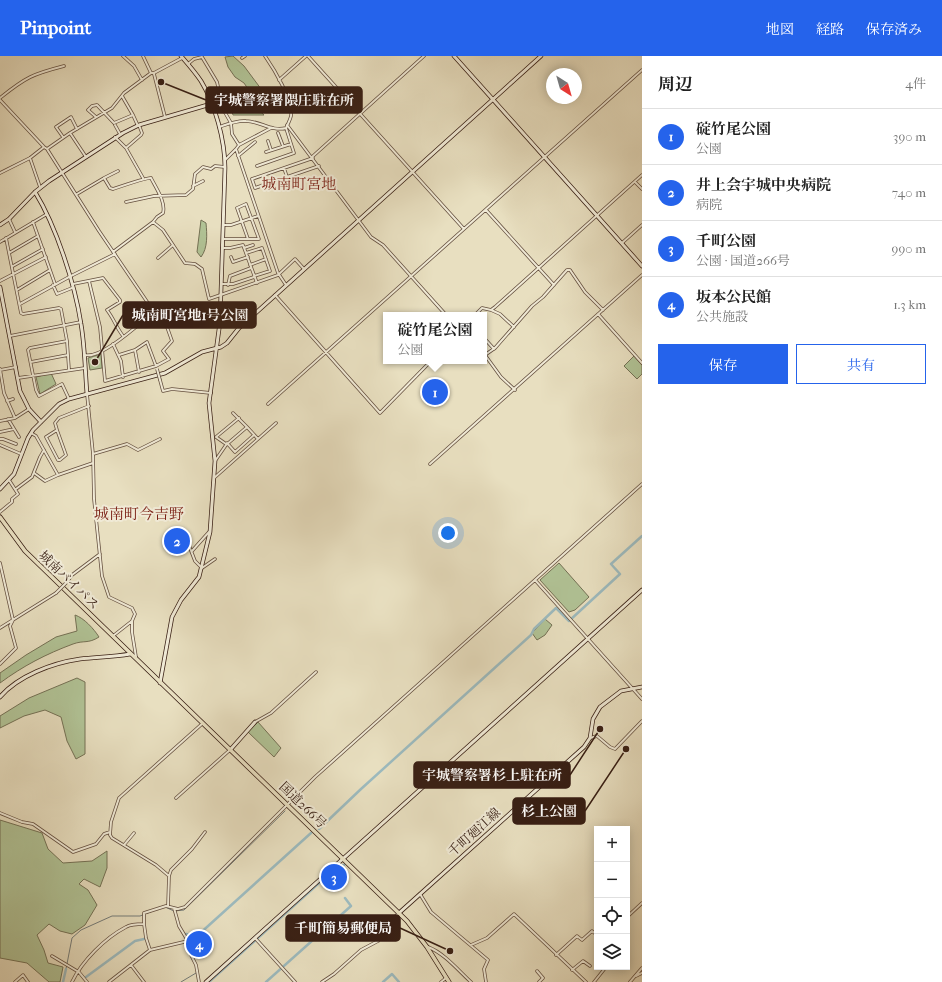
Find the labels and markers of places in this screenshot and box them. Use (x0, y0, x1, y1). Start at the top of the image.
callout: 宇城警察署隈庄駐在所 (206, 87, 362, 113)
callout: 城南町宮地1号公園 (123, 302, 256, 328)
pin: 1 (422, 377, 448, 407)
pin: 2 (164, 526, 190, 556)
callout: 宇城警察署杉上駐在所 (414, 762, 570, 788)
callout: 杉上公園 (513, 798, 585, 824)
pin: 3 (321, 862, 347, 892)
callout: 千町簡易郵便局 (286, 915, 400, 941)
pin: 4 (186, 929, 212, 959)

